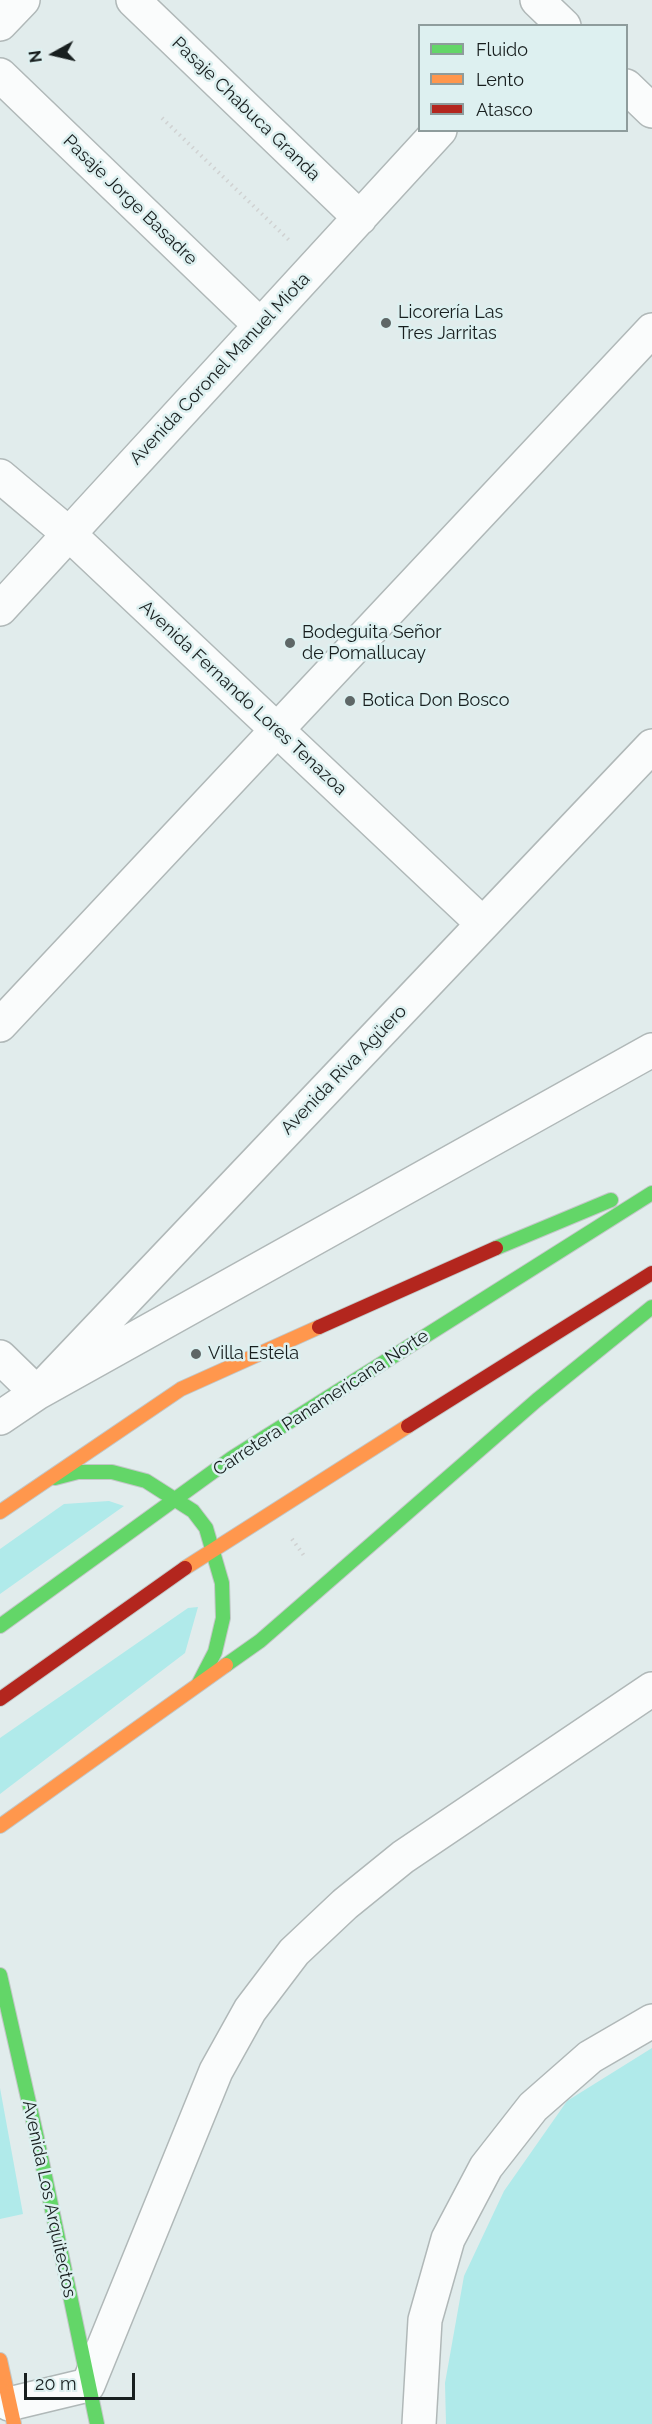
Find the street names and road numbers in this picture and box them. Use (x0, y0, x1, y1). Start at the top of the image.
street label: Pasaje Chabuca Granda (167, 33, 325, 185)
street label: Pasaje Jorge Basadre (58, 130, 202, 270)
street label: Avenida Coronel Manuel Miota (125, 269, 315, 469)
street label: Avenida Fernando Lores Tenazoa (135, 596, 351, 800)
street label: Avenida Riva Agüero (277, 1001, 411, 1139)
street label: Carretera Panamericana Norte (209, 1325, 433, 1481)
street label: Avenida Los Arquitectos (18, 2098, 80, 2300)

